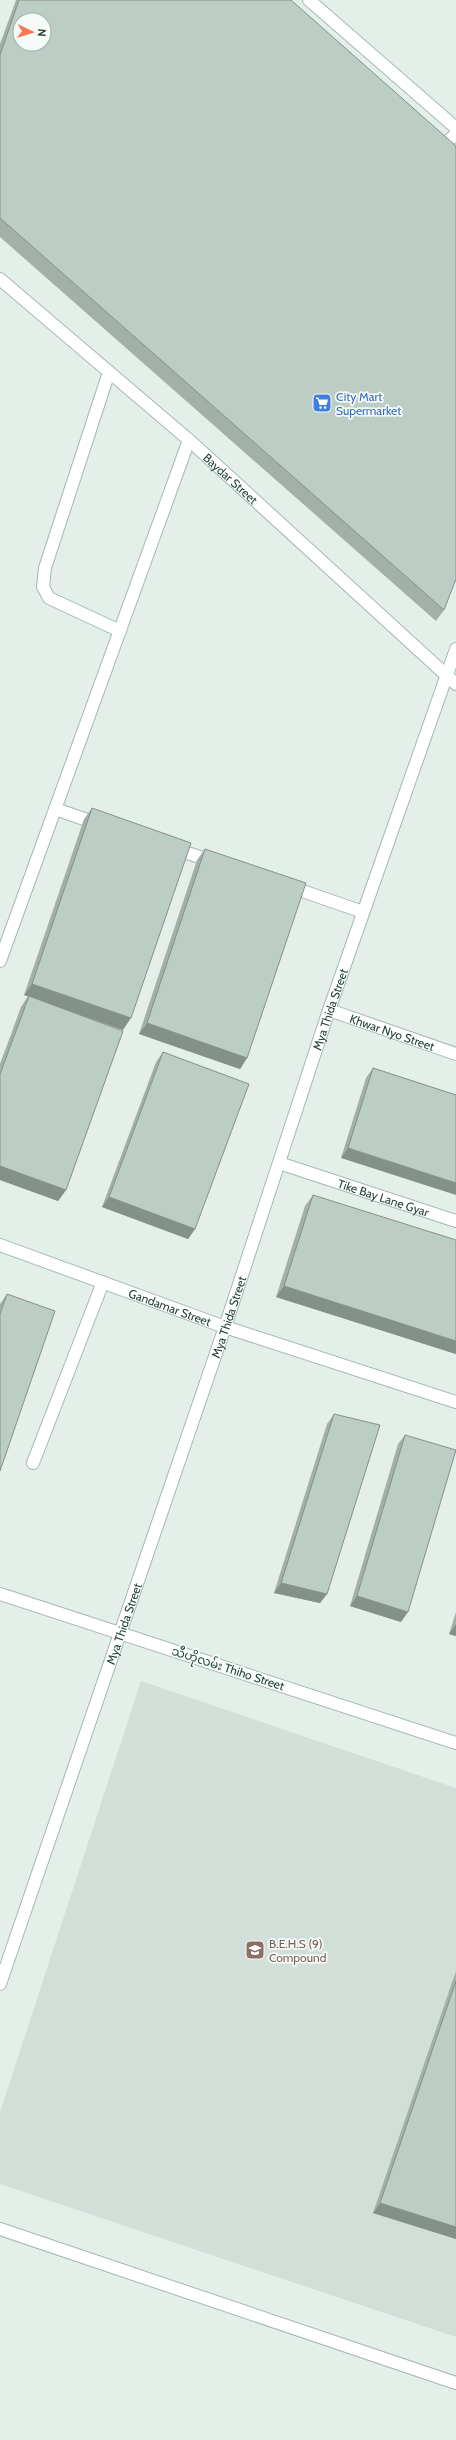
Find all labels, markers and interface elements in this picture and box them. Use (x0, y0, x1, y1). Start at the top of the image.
north arrow (12, 12, 52, 52)
text: N (35, 28, 49, 37)
place label: City Mart Supermarket (336, 389, 401, 418)
supermarket icon: City Mart Supermarket (311, 392, 333, 414)
street label: Baydar Street (201, 450, 261, 507)
street label: Mya Thida Street (309, 966, 351, 1052)
street label: Khwar Nyo Street (348, 1010, 437, 1054)
street label: Tike Bay Lane Gyar (336, 1175, 431, 1219)
street label: Mya Thida Street (207, 1274, 249, 1360)
street label: Gandamar Street (127, 1285, 213, 1329)
street label: Mya Thida Street (103, 1581, 144, 1666)
street label: သီဟိုလမ်း Thiho Street (169, 1642, 287, 1696)
place label: B.E.H.S (9) Compound (269, 1936, 326, 1965)
school or university icon: B.E.H.S (9) Compound (244, 1939, 266, 1961)

